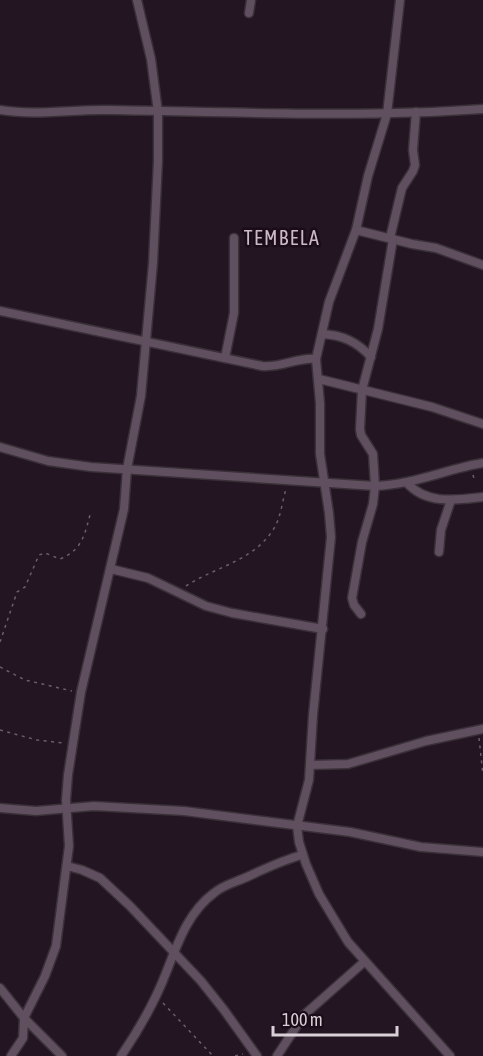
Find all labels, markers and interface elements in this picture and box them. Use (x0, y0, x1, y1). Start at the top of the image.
district label: TEMBELA (244, 226, 320, 249)
scale bar (273, 999, 398, 1037)
text: 100 m (282, 1009, 323, 1030)

